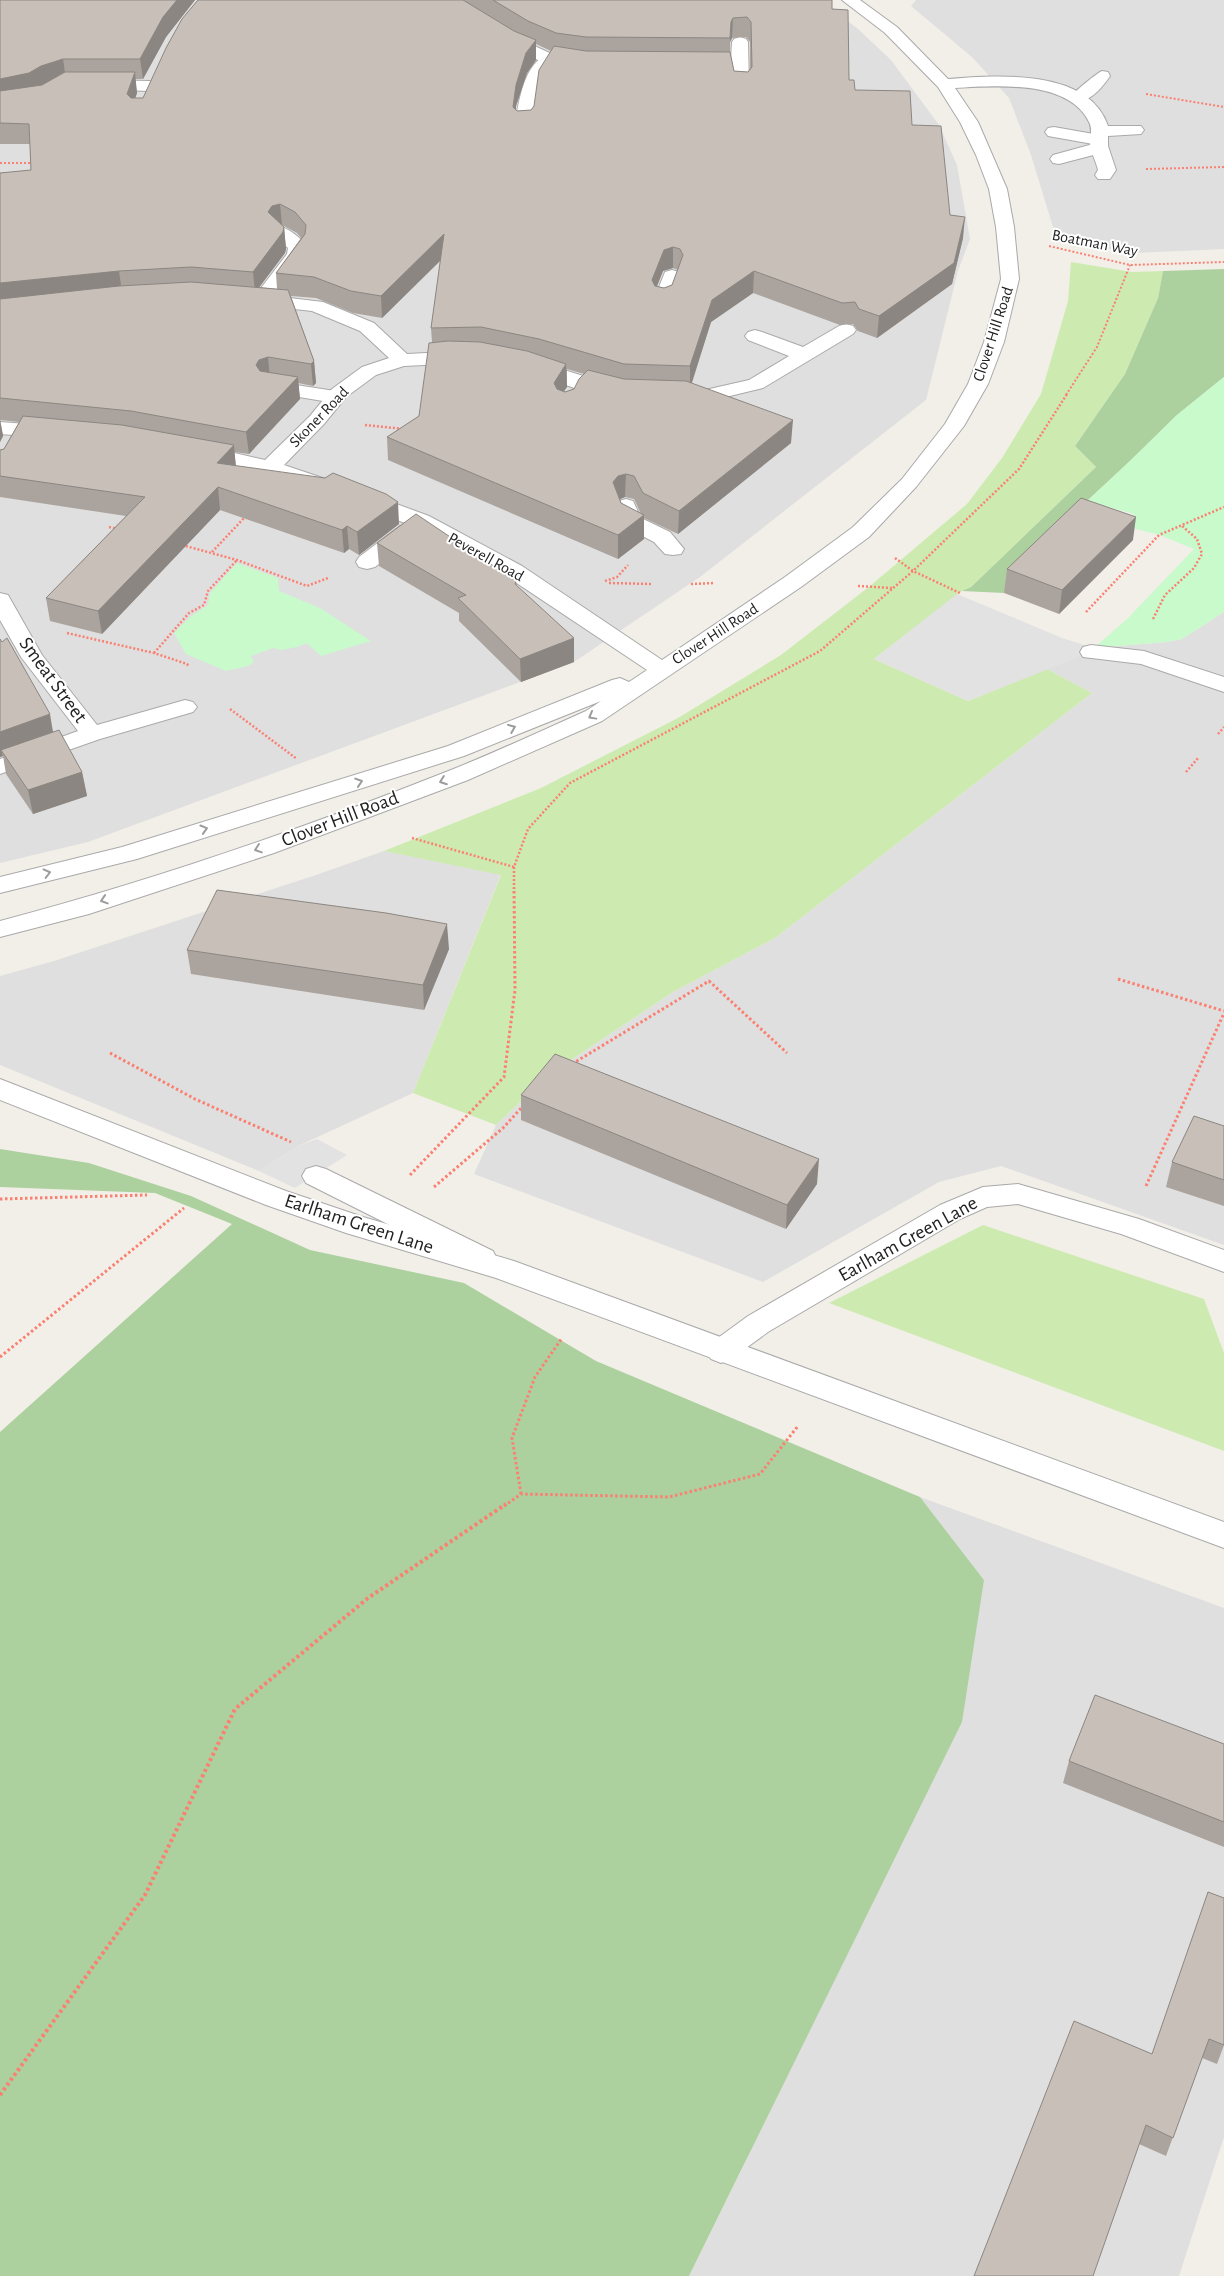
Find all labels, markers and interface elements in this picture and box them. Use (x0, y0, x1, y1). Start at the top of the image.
street label: Boatman Way (1051, 227, 1139, 260)
street label: Clover Hill Road (970, 285, 1016, 383)
street label: Skoner Road (286, 384, 352, 450)
street label: Peverell Road (445, 530, 527, 584)
street label: Clover Hill Road (669, 600, 761, 668)
street label: Smeat Street (15, 633, 91, 727)
one-way arrow (589, 710, 598, 720)
one-way arrow (507, 723, 516, 734)
one-way arrow (440, 775, 448, 785)
one-way arrow (354, 777, 363, 787)
street label: Clover Hill Road (279, 788, 401, 850)
one-way arrow (199, 825, 207, 835)
one-way arrow (255, 844, 263, 854)
one-way arrow (43, 869, 51, 879)
one-way arrow (100, 894, 109, 904)
street label: Earlham Green Lane (282, 1190, 436, 1258)
street label: Earlham Green Lane (835, 1193, 981, 1285)

